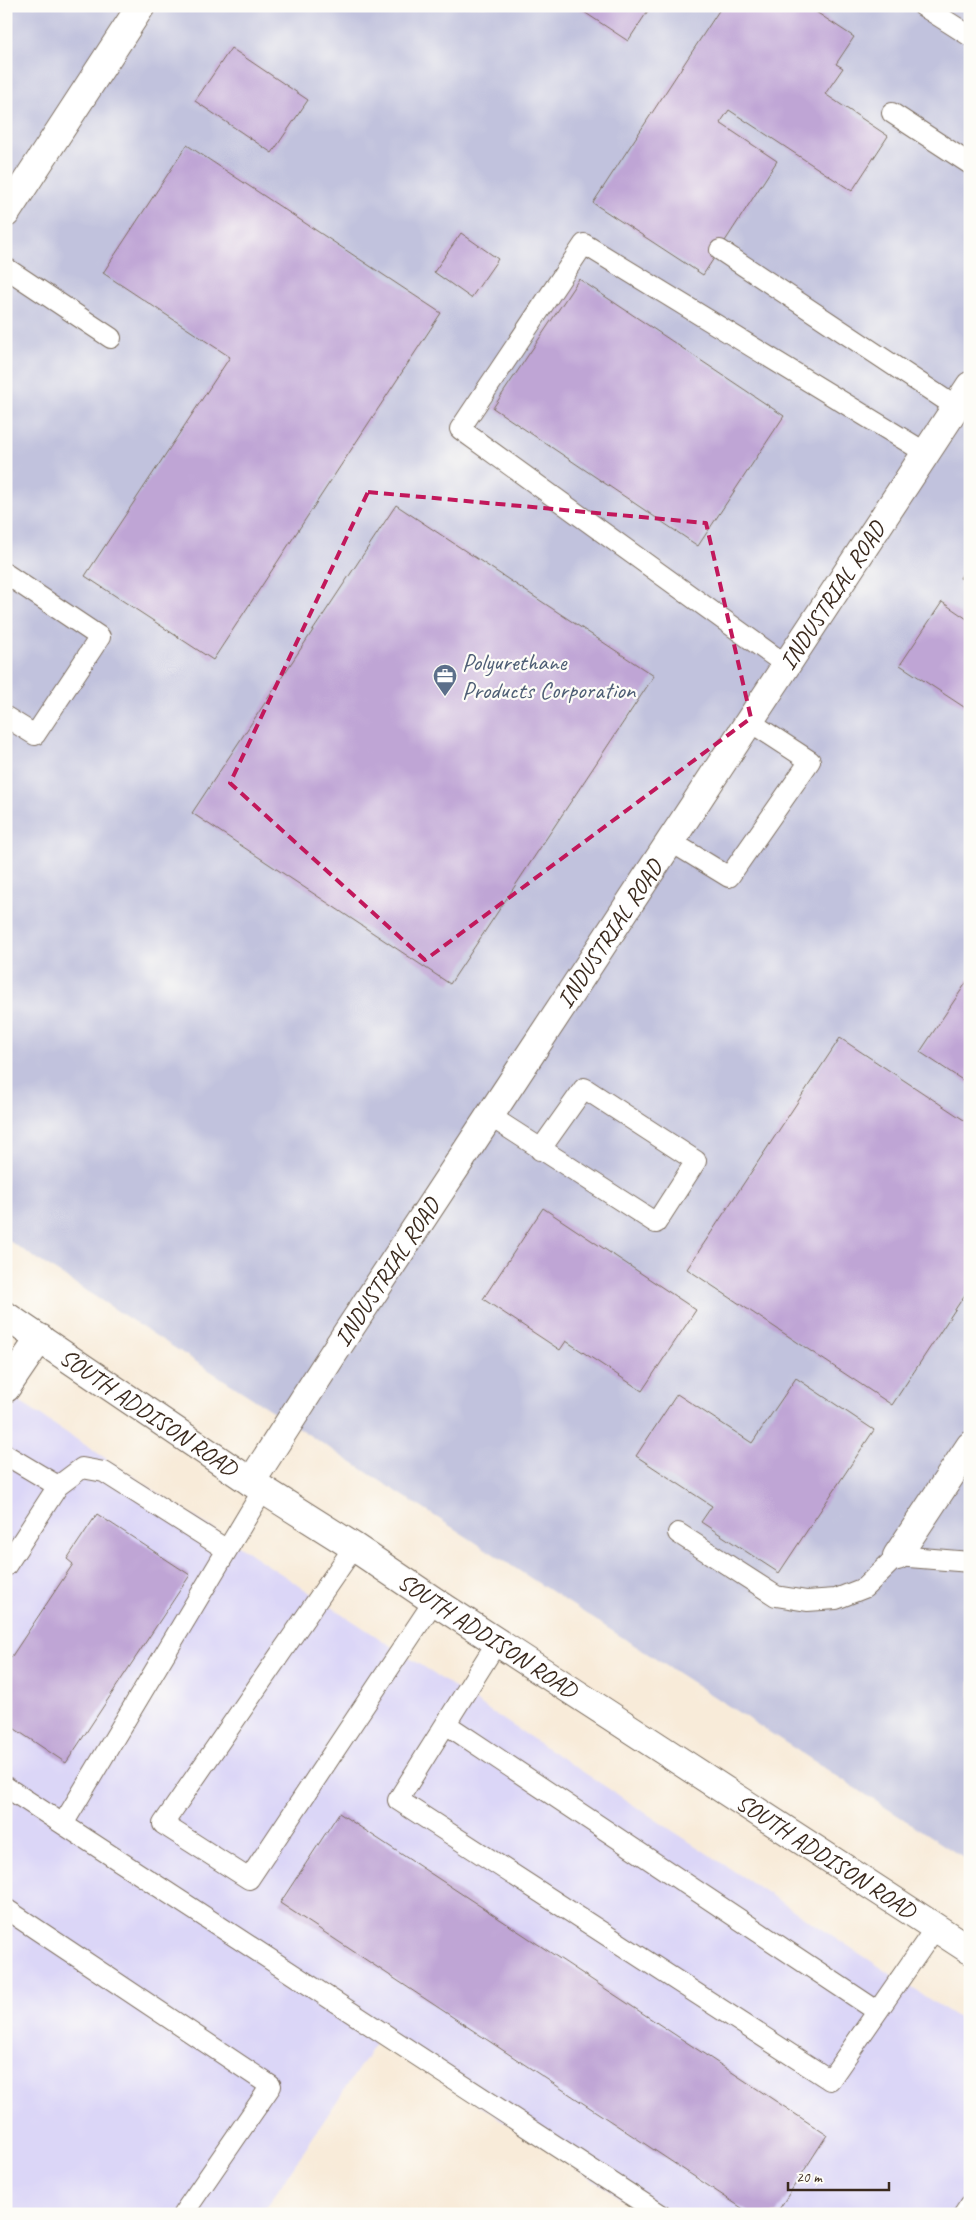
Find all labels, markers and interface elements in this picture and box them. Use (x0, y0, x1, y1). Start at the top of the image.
street label: INDUSTRIAL ROAD (773, 514, 893, 675)
place label: Polyurethane Products Corporation (462, 647, 637, 705)
office icon: Polyurethane Products Corporation (432, 663, 458, 697)
street label: INDUSTRIAL ROAD (550, 852, 670, 1014)
street label: INDUSTRIAL ROAD (327, 1191, 448, 1352)
street label: SOUTH ADDISON ROAD (54, 1342, 245, 1484)
street label: SOUTH ADDISON ROAD (392, 1566, 584, 1706)
street label: SOUTH ADDISON ROAD (731, 1787, 923, 1927)
scale bar (788, 2160, 890, 2192)
text: 20 m (796, 2168, 823, 2187)

